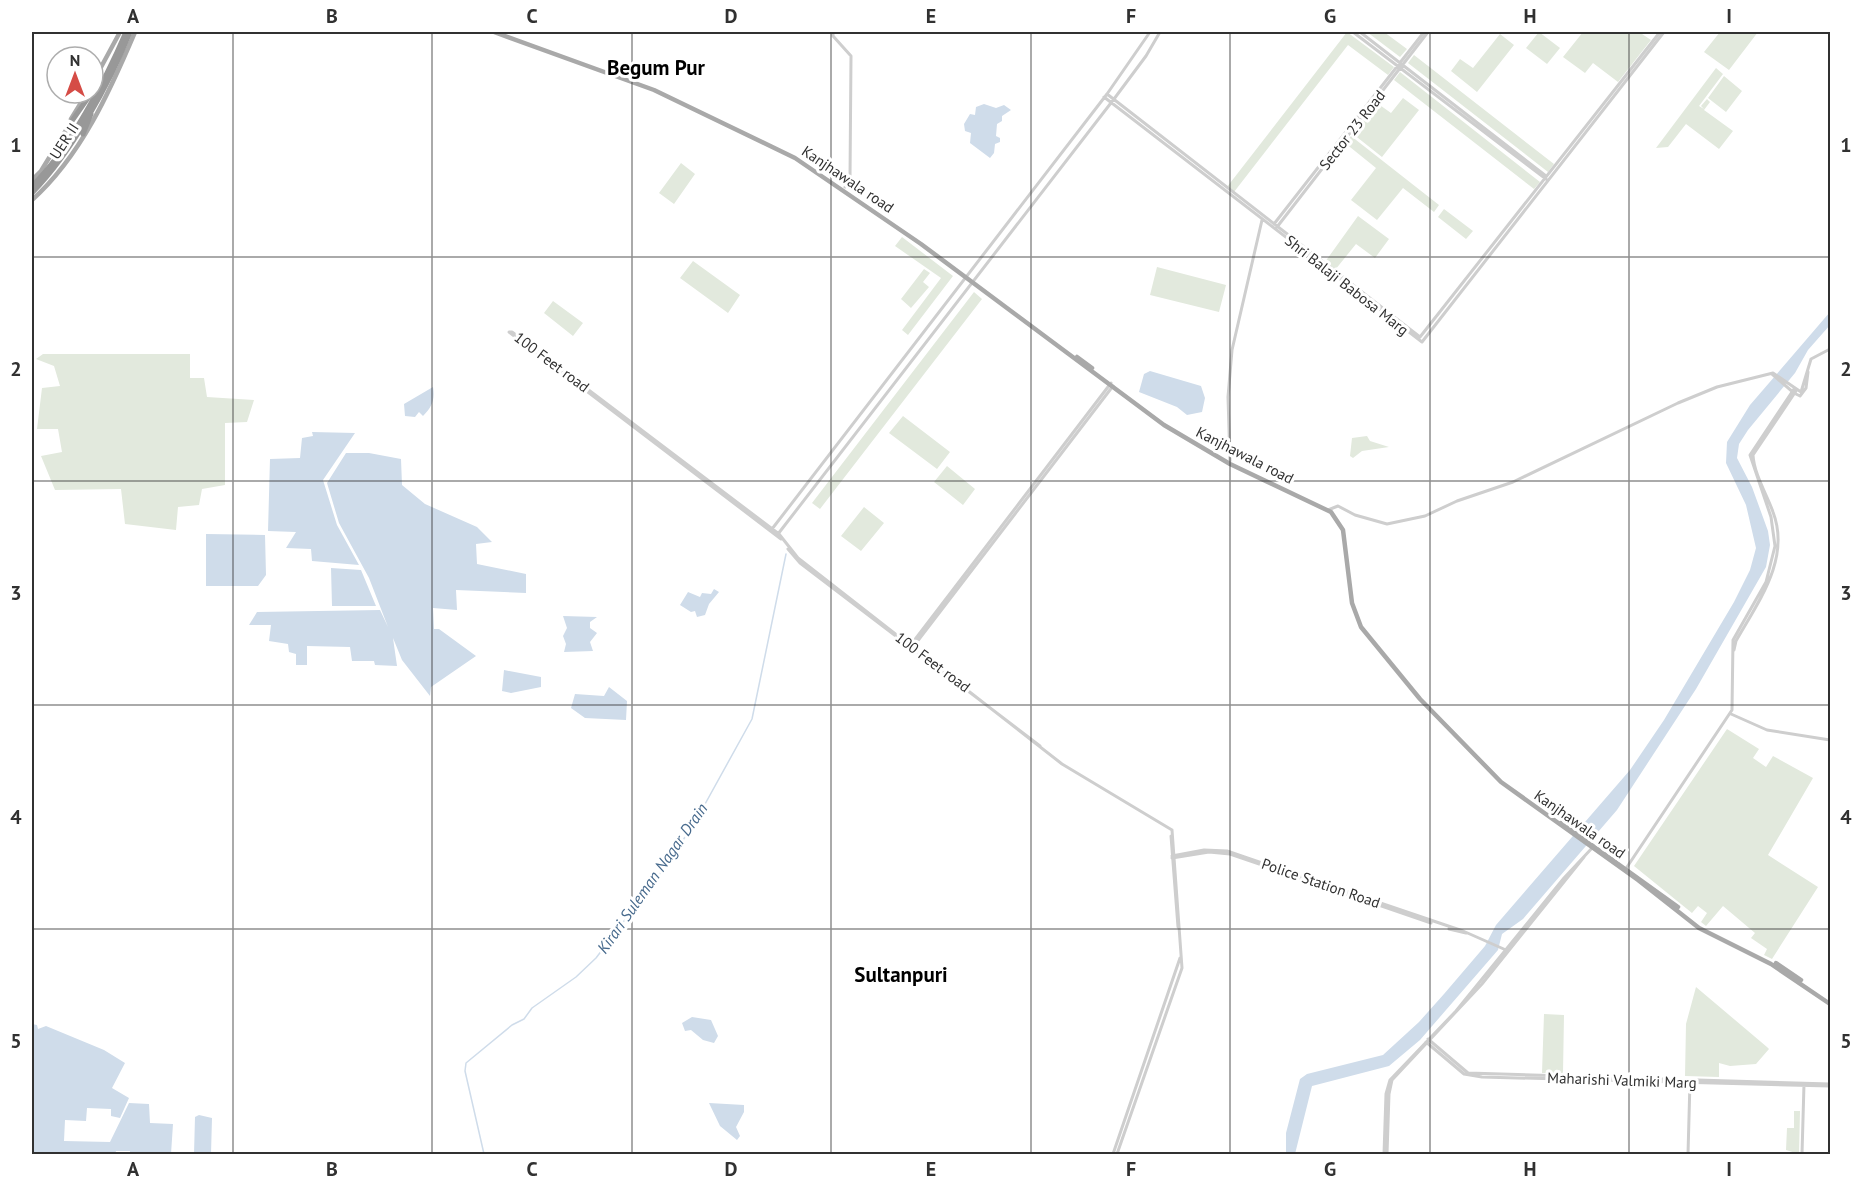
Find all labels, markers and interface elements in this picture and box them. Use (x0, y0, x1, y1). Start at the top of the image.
text: A (127, 3, 140, 29)
text: B (326, 3, 338, 29)
text: C (526, 3, 538, 29)
text: D (725, 3, 738, 29)
text: E (926, 3, 936, 29)
text: F (1126, 3, 1136, 29)
text: G (1324, 3, 1336, 29)
text: H (1523, 3, 1537, 29)
text: I (1726, 3, 1732, 29)
north arrow (45, 45, 105, 105)
text: N (70, 50, 80, 70)
district label: Begum Pur (607, 54, 706, 81)
street label: Sector 23 Road (1315, 86, 1389, 174)
street label: UER II (45, 119, 83, 163)
text: 1 (10, 132, 22, 158)
text: 1 (1840, 132, 1852, 158)
street label: Kanjhawala road (798, 141, 898, 217)
street label: Shri Balaji Babosa Marg (1281, 231, 1413, 339)
street label: 100 Feet road (511, 328, 593, 396)
text: 2 (10, 356, 22, 382)
text: 2 (1840, 356, 1852, 382)
street label: Kanjhawala road (1193, 422, 1297, 488)
text: 3 (10, 580, 22, 606)
text: 3 (1840, 580, 1852, 606)
street label: 100 Feet road (892, 628, 974, 696)
street label: Kanjhawala road (1531, 786, 1629, 862)
water label: Kirari Suleman Nagar Drain (592, 799, 712, 957)
text: 4 (10, 804, 22, 830)
text: 4 (1840, 804, 1852, 830)
street label: Police Station Road (1259, 854, 1383, 912)
district label: Sultanpuri (854, 961, 948, 988)
text: 5 (10, 1028, 22, 1054)
text: 5 (1840, 1028, 1852, 1054)
street label: Maharishi Valmiki Marg (1547, 1068, 1697, 1092)
text: A (127, 1156, 140, 1182)
text: B (326, 1156, 338, 1182)
text: C (526, 1156, 538, 1182)
text: D (725, 1156, 738, 1182)
text: E (926, 1156, 936, 1182)
text: F (1126, 1156, 1136, 1182)
text: G (1324, 1156, 1336, 1182)
text: H (1523, 1156, 1537, 1182)
text: I (1726, 1156, 1732, 1182)

